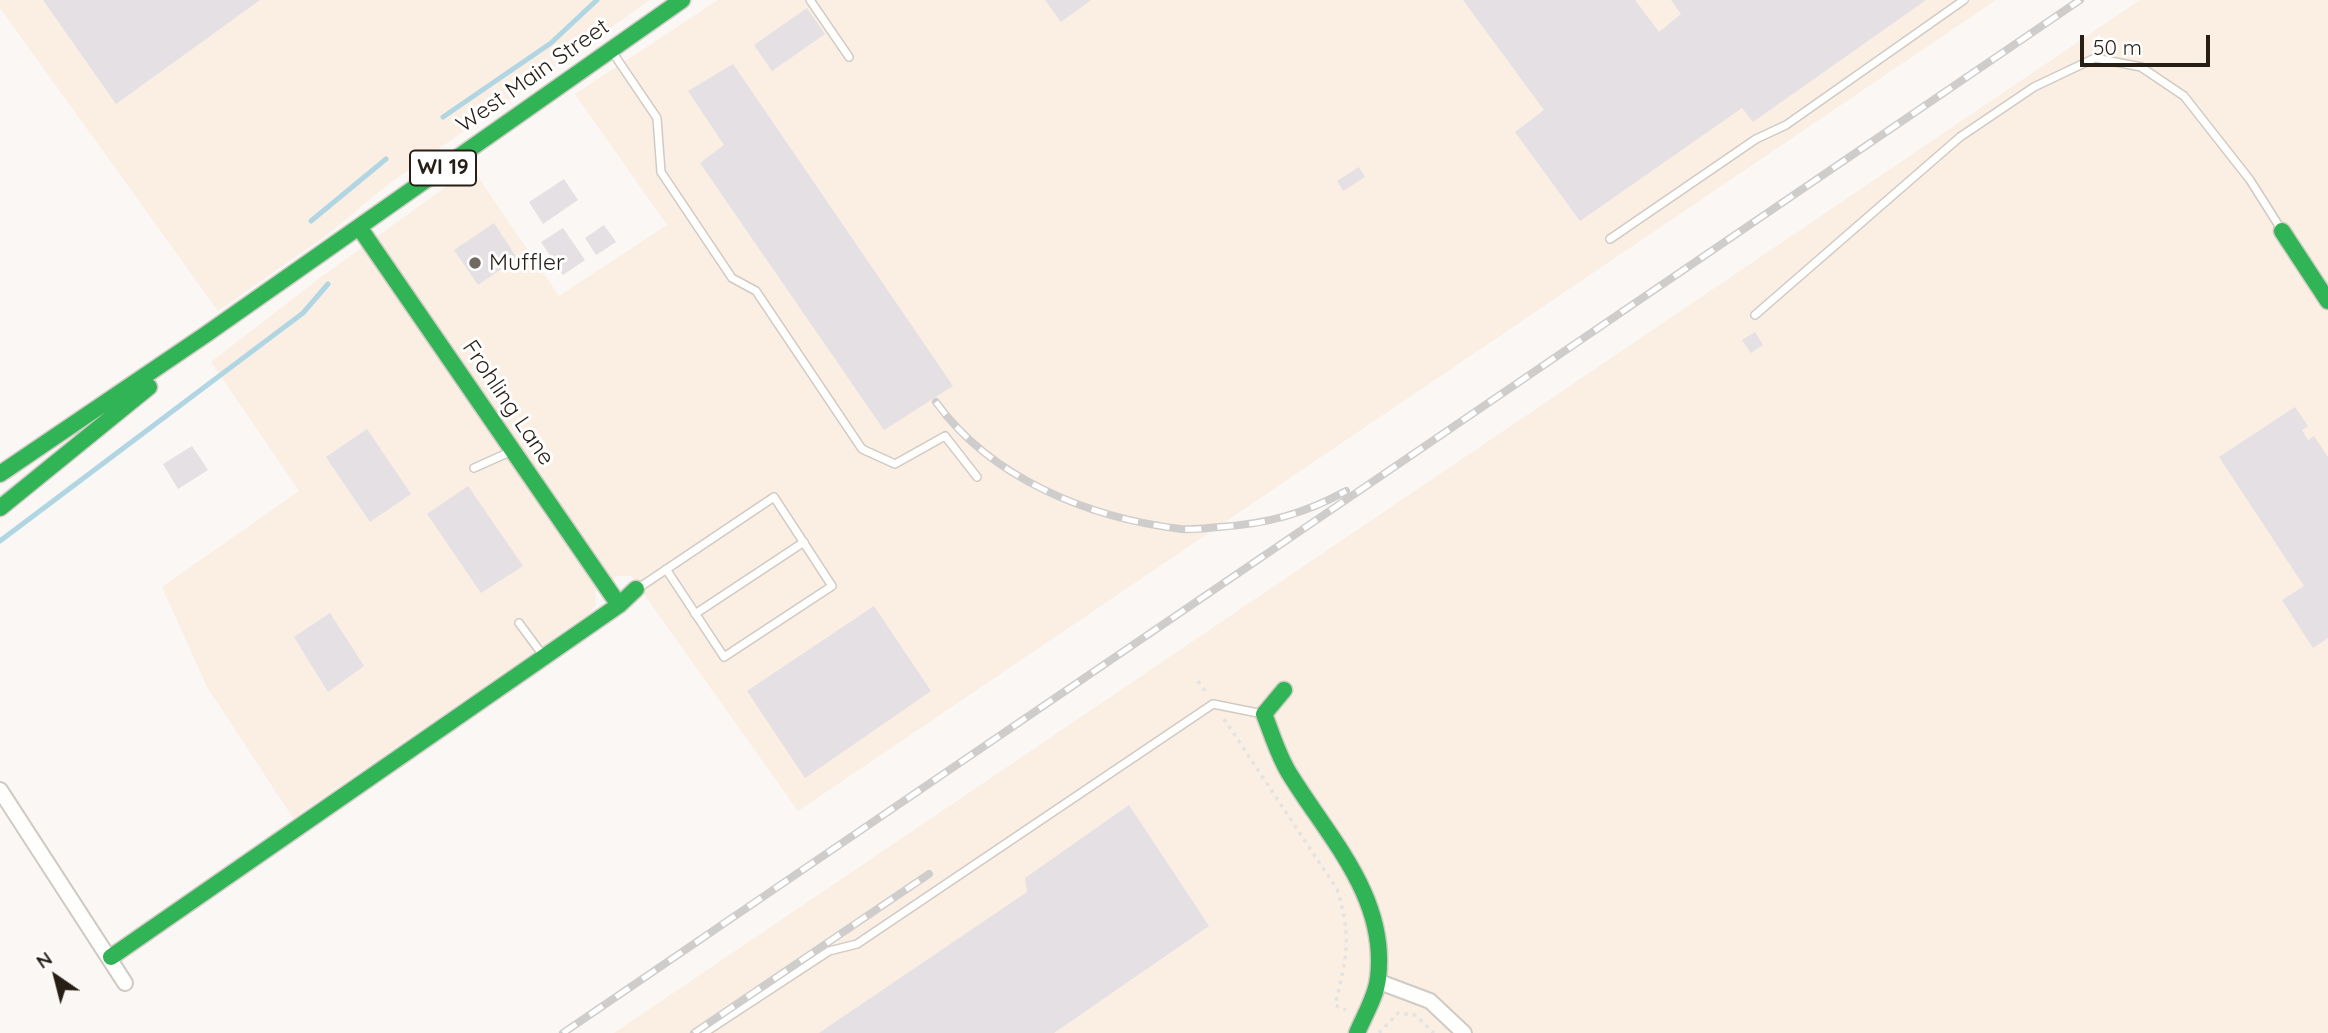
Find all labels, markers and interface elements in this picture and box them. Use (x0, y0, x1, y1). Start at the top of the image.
street label: West Main Street (451, 13, 615, 139)
scale bar (2083, 21, 2212, 65)
text: 50 m (2093, 34, 2142, 60)
road number: WI 19 (410, 150, 476, 186)
place label: Muffler (489, 249, 565, 277)
marker: Muffler (467, 255, 483, 271)
street label: Frohling Lane (456, 335, 560, 471)
north arrow (21, 942, 91, 1012)
text: N (31, 946, 57, 974)

